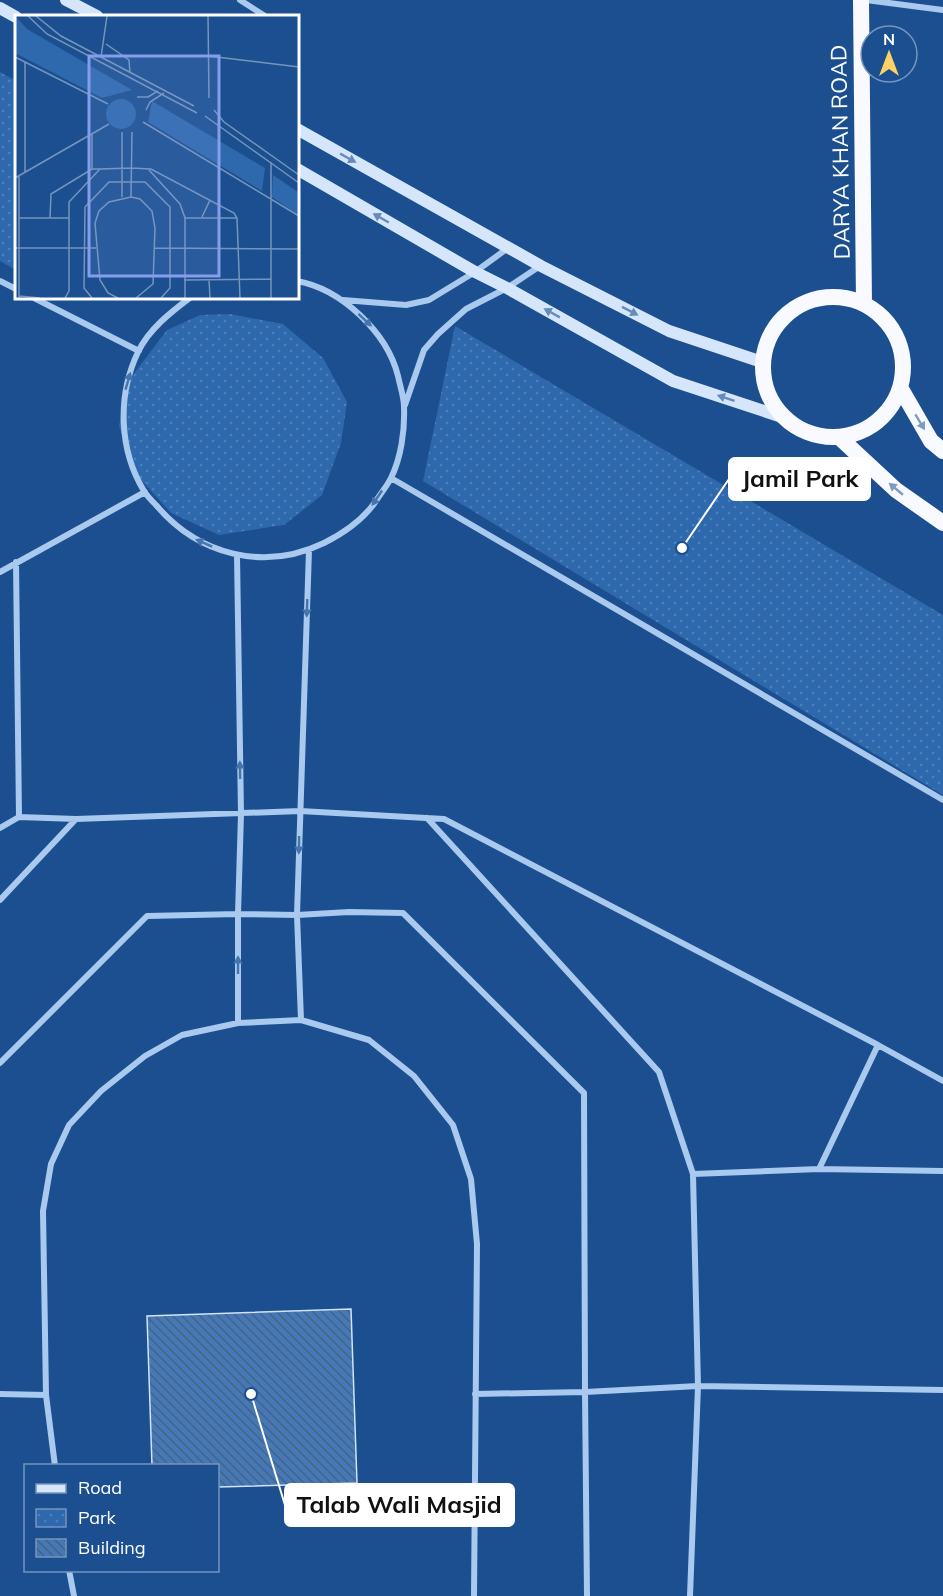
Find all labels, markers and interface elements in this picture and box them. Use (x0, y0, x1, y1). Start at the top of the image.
inset map (15, 15, 298, 298)
north arrow (859, 24, 919, 84)
text: N (883, 29, 895, 49)
street label: DARYA KHAN ROAD (824, 44, 856, 260)
one-way arrow (340, 152, 356, 163)
one-way arrow (373, 213, 390, 223)
one-way arrow (621, 306, 638, 316)
one-way arrow (543, 308, 560, 318)
one-way arrow (357, 313, 372, 327)
one-way arrow (124, 372, 133, 390)
one-way arrow (717, 393, 735, 403)
one-way arrow (915, 414, 925, 431)
callout: Jamil Park (729, 458, 870, 500)
text: Jamil Park (741, 463, 859, 493)
one-way arrow (889, 483, 904, 496)
one-way arrow (372, 490, 383, 507)
one-way arrow (195, 538, 213, 548)
one-way arrow (303, 599, 312, 618)
one-way arrow (235, 760, 245, 779)
one-way arrow (294, 835, 304, 854)
one-way arrow (233, 955, 243, 974)
legend (24, 1464, 219, 1572)
text: Road (78, 1476, 122, 1499)
callout: Talab Wali Masjid (285, 1484, 514, 1526)
text: Talab Wali Masjid (296, 1489, 502, 1519)
text: Park (78, 1506, 117, 1529)
text: Building (78, 1536, 146, 1559)

